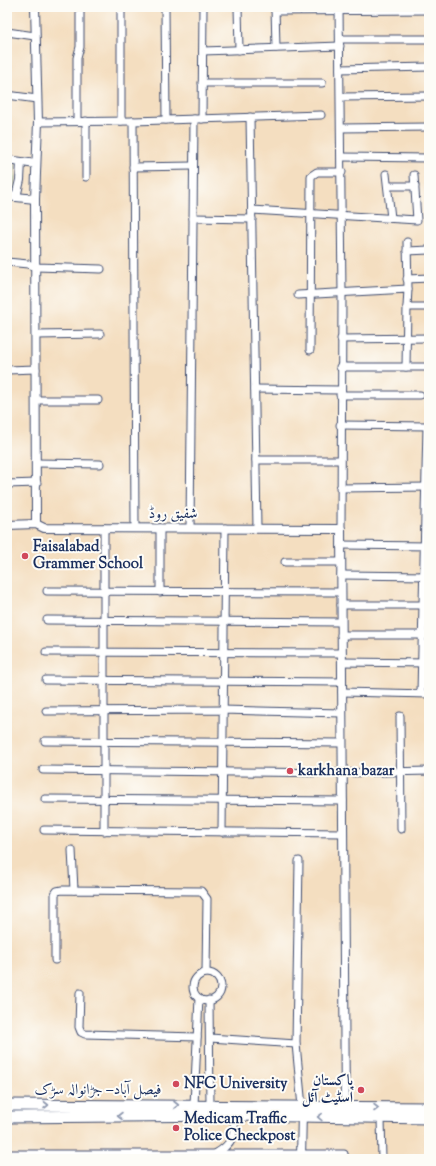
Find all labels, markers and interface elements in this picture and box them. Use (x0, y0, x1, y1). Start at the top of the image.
street label: شفیق روڈ (149, 504, 197, 525)
place label: Faisalabad Grammer School (33, 537, 144, 575)
marker: Faisalabad Grammer School (20, 551, 30, 561)
place label: karkhana bazar (297, 761, 395, 782)
marker: karkhana bazar (285, 766, 295, 776)
place label: پاکستان اسٹیٹ آئل (302, 1071, 354, 1109)
place label: NFC University (184, 1074, 288, 1095)
marker: NFC University (171, 1079, 181, 1089)
street label: فیصل آباد– جڑانوالہ سڑک (34, 1080, 162, 1101)
marker: پاکستان اسٹیٹ آئل (356, 1085, 366, 1095)
one-way arrow (43, 1101, 49, 1109)
one-way arrow (173, 1101, 179, 1109)
one-way arrow (373, 1104, 379, 1112)
place label: Medicam Traffic Police Checkpost (184, 1109, 296, 1147)
one-way arrow (117, 1112, 123, 1120)
one-way arrow (317, 1112, 323, 1121)
marker: Medicam Traffic Police Checkpost (171, 1123, 181, 1133)

